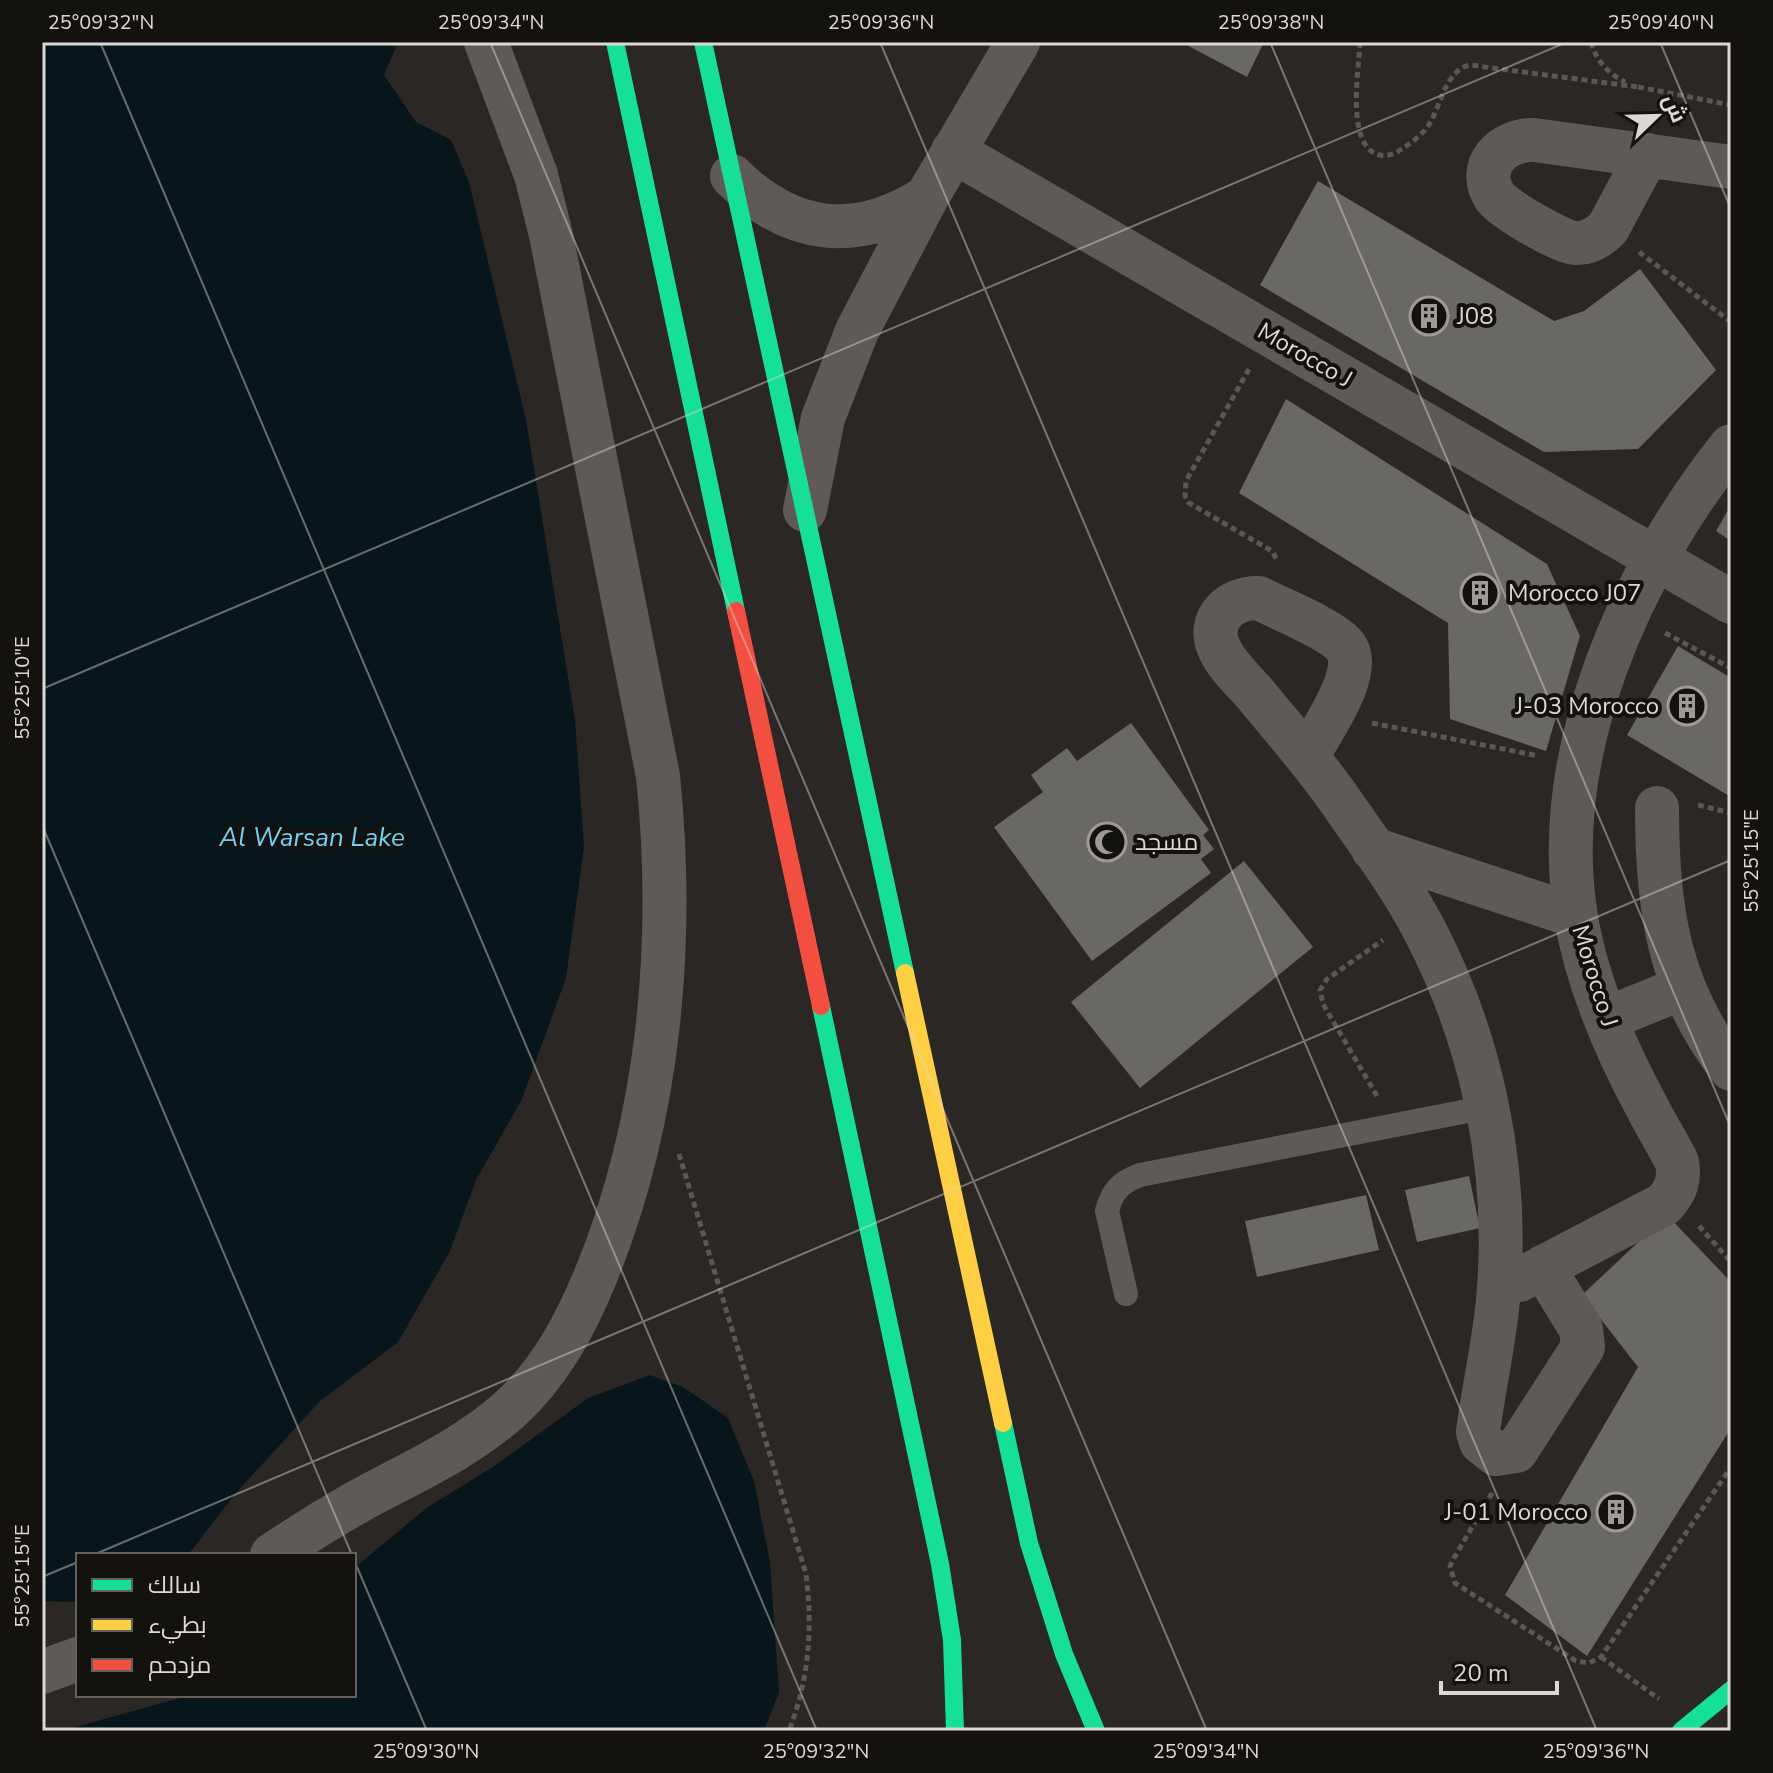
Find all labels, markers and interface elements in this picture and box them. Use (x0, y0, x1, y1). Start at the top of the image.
text: 25°09'32"N (48, 9, 154, 36)
text: 25°09'34"N (438, 9, 544, 36)
text: 25°09'36"N (828, 9, 934, 36)
text: 25°09'38"N (1218, 9, 1324, 36)
text: 25°09'40"N (1608, 9, 1714, 36)
north arrow (1617, 76, 1697, 156)
text: ش (1655, 90, 1694, 127)
building icon: J08 (1408, 295, 1450, 337)
place label: J08 (1456, 300, 1494, 332)
street label: Morocco J (1252, 315, 1358, 395)
building icon: Morocco J07 (1459, 572, 1501, 614)
place label: Morocco J07 (1508, 577, 1641, 609)
text: 55°25'10"E (9, 636, 36, 740)
building icon: J-03 Morocco (1666, 685, 1708, 727)
place label: J-03 Morocco (1514, 690, 1659, 722)
text: 55°25'15"E (1738, 809, 1765, 913)
water label: Al Warsan Lake (218, 820, 405, 855)
mosque icon: مسجد (1086, 821, 1128, 863)
place label: مسجد (1135, 826, 1198, 858)
street label: Morocco J (1564, 921, 1626, 1031)
building icon: J-01 Morocco (1595, 1491, 1637, 1533)
place label: J-01 Morocco (1443, 1496, 1588, 1528)
text: 55°25'15"E (9, 1524, 36, 1628)
legend (76, 1553, 356, 1697)
text: سالك (148, 1569, 201, 1601)
text: بطيء (148, 1609, 207, 1644)
scale bar (1441, 1645, 1557, 1695)
text: مزدحم (148, 1649, 211, 1681)
text: 20 m (1453, 1657, 1509, 1689)
text: 25°09'30"N (373, 1738, 479, 1765)
text: 25°09'32"N (763, 1738, 869, 1765)
text: 25°09'34"N (1153, 1738, 1259, 1765)
text: 25°09'36"N (1543, 1738, 1649, 1765)

